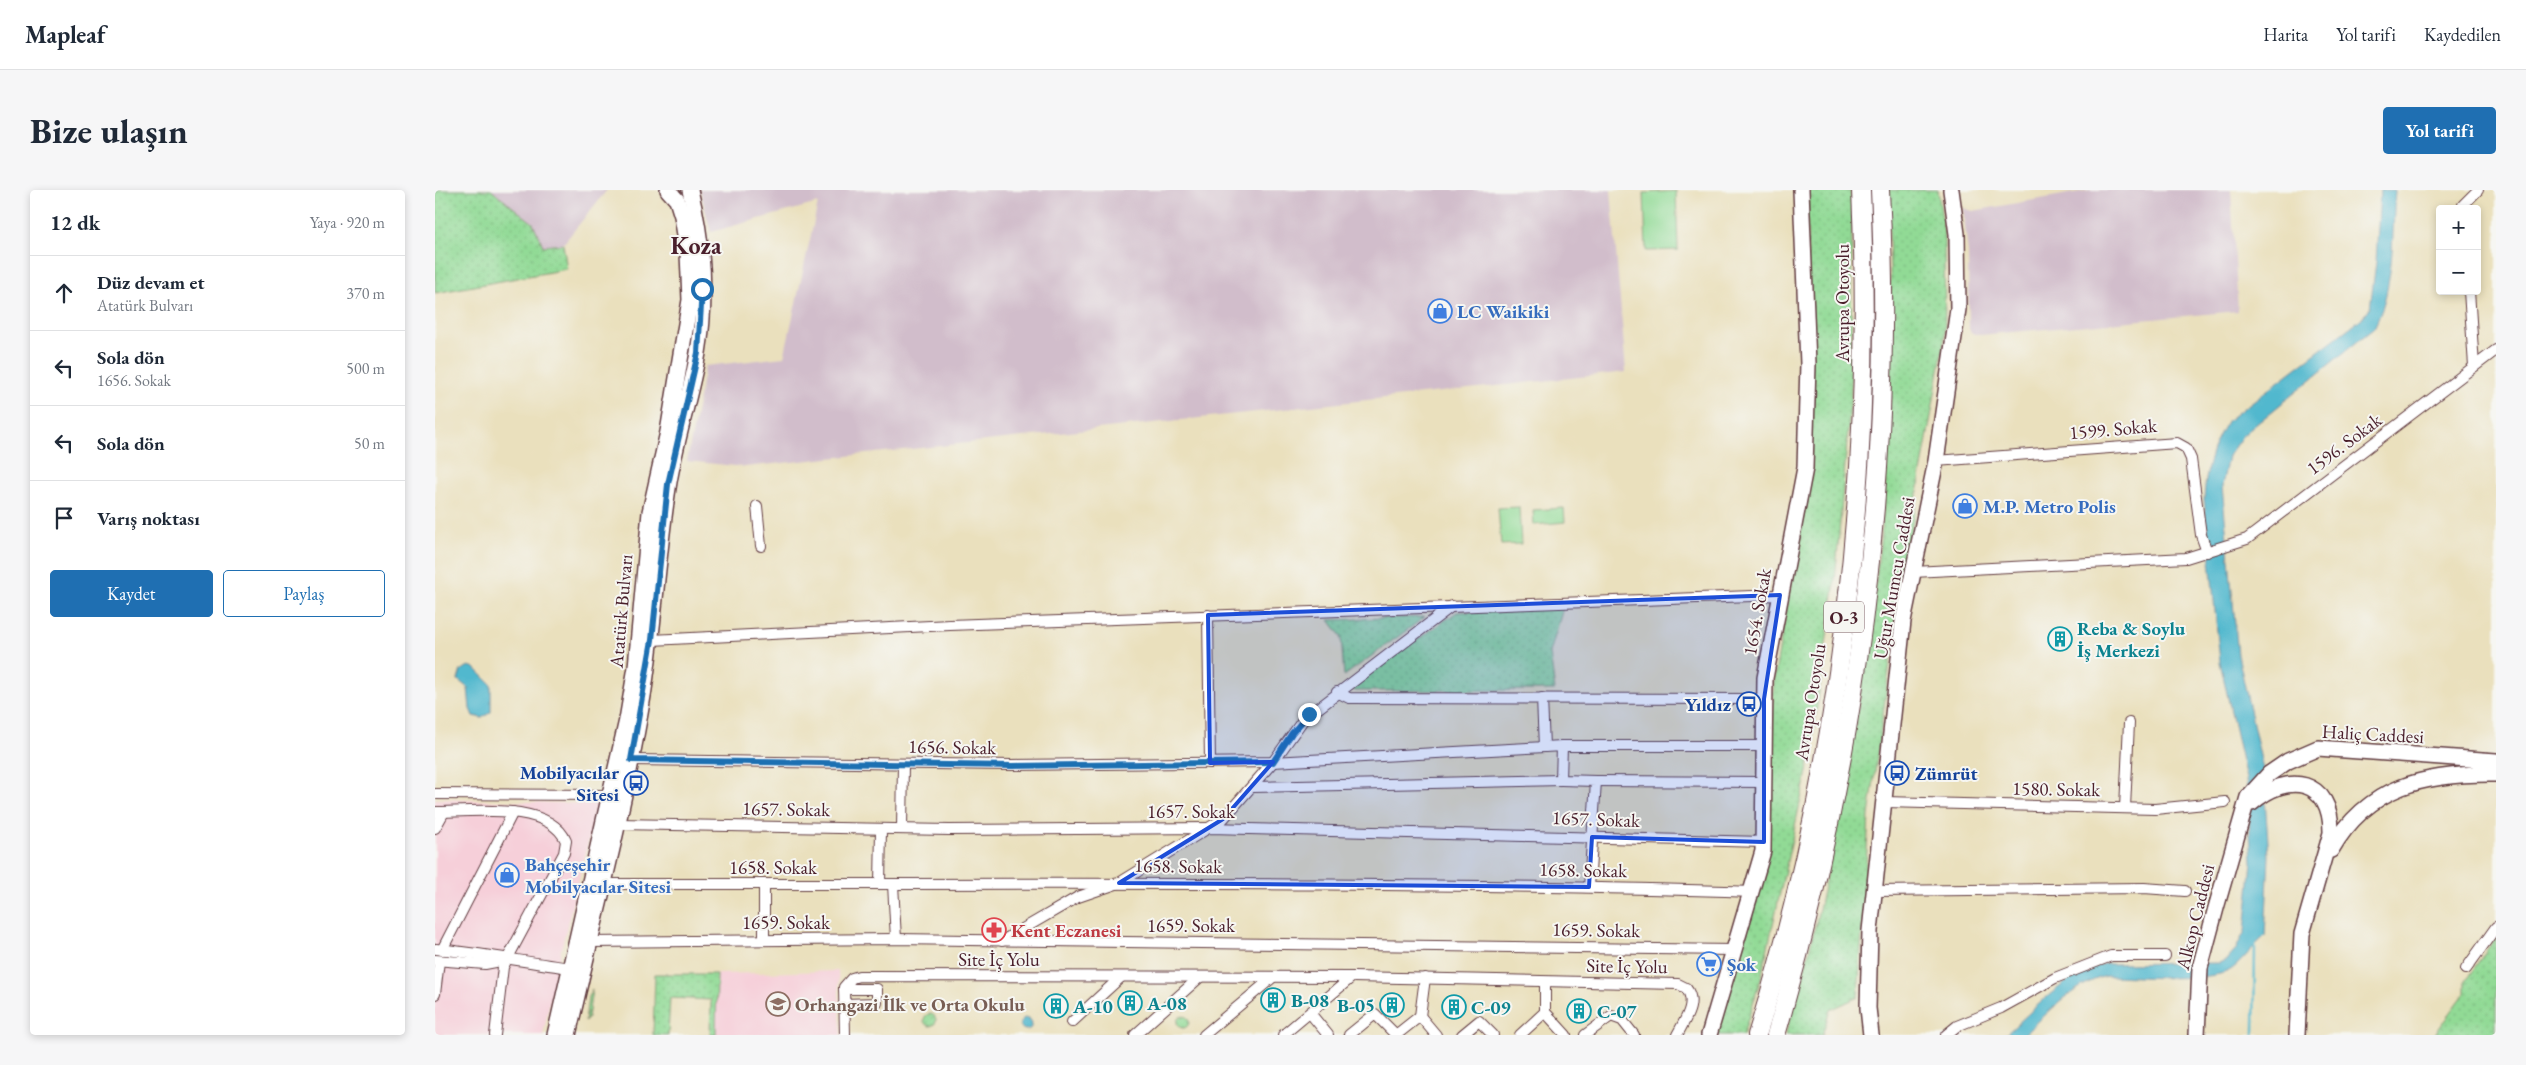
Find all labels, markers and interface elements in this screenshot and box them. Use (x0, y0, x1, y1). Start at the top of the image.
text: Mapleaf (25, 19, 106, 50)
text: Harita (2263, 23, 2308, 46)
text: Yol tarifi (2336, 23, 2396, 46)
text: Kaydedilen (2424, 23, 2501, 46)
button: Yol tarifi (2383, 107, 2496, 154)
text: Bize ulaşın (30, 108, 188, 153)
map controls (2436, 205, 2481, 295)
button: + (2436, 205, 2481, 250)
text: 12 dk (50, 209, 100, 236)
text: Yaya · 920 m (310, 212, 385, 233)
district label: Koza (671, 230, 722, 261)
street label: Avrupa Otoyolu (1830, 244, 1855, 363)
button: − (2436, 250, 2481, 295)
text: Düz devam et (97, 270, 205, 295)
route start (691, 278, 714, 301)
icon: ahead (50, 279, 78, 307)
text: 370 m (346, 283, 385, 304)
text: Atatürk Bulvarı (97, 295, 193, 316)
shop icon: LC Waikiki (1427, 298, 1453, 324)
place label: LC Waikiki (1457, 299, 1550, 324)
text: Sola dön (97, 345, 165, 370)
icon: left (50, 354, 78, 382)
text: 500 m (346, 358, 385, 379)
text: 1656. Sokak (97, 370, 171, 391)
street label: 1596. Sokak (2301, 407, 2388, 480)
street label: 1599. Sokak (2068, 413, 2159, 445)
icon: left (50, 429, 78, 457)
text: Sola dön (97, 431, 165, 456)
text: 50 m (354, 433, 385, 454)
shop icon: M.P. Metro Polis (1952, 493, 1978, 519)
place label: M.P. Metro Polis (1983, 494, 2116, 519)
street label: Uğur Mumcu Caddesi (1867, 495, 1921, 661)
icon: arrive (50, 504, 78, 532)
text: Varış noktası (97, 506, 200, 531)
street label: Atatürk Bulvarı (603, 553, 638, 670)
street label: 1654. Sokak (1737, 565, 1777, 658)
button: Kaydet (50, 570, 213, 617)
button: Paylaş (223, 570, 385, 617)
road number: O-3 (1824, 602, 1864, 632)
place label: Reba & Soylu İş Merkezi (2077, 616, 2186, 663)
building icon: Reba & Soylu İş Merkezi (2047, 626, 2073, 652)
street label: Avrupa Otoyolu (1788, 642, 1832, 763)
bus stop icon: Yıldız (1736, 691, 1762, 717)
place label: Yıldız (1685, 692, 1731, 717)
route end (1298, 703, 1321, 726)
street label: Haliç Caddesi (2321, 719, 2425, 749)
street label: 1656. Sokak (908, 734, 997, 760)
place label: Mobilyacılar Sitesi (520, 760, 619, 807)
bus stop icon: Zümrüt (1884, 760, 1910, 786)
place label: Zümrüt (1915, 761, 1978, 786)
bus stop icon: Mobilyacılar Sitesi (623, 770, 649, 796)
street label: 1580. Sokak (2012, 776, 2101, 802)
street label: 1657. Sokak (742, 796, 831, 822)
street label: 1657. Sokak (1147, 799, 1236, 824)
street label: 1657. Sokak (1552, 805, 1641, 833)
place label: Bahçeşehir Mobilyacılar Sitesi (525, 852, 672, 899)
street label: 1658. Sokak (1134, 853, 1223, 879)
street label: 1658. Sokak (729, 855, 818, 880)
street label: 1658. Sokak (1539, 857, 1628, 883)
street label: Alkop Caddesi (2170, 861, 2220, 973)
shop icon: Bahçeşehir Mobilyacılar Sitesi (494, 862, 520, 888)
street label: 1659. Sokak (742, 910, 831, 935)
street label: 1659. Sokak (1147, 913, 1236, 938)
pharmacy icon: Kent Eczanesi (981, 917, 1007, 943)
street label: 1659. Sokak (1552, 917, 1641, 943)
place label: Kent Eczanesi (1011, 918, 1122, 943)
street label: Site İç Yolu (958, 947, 1040, 972)
supermarket icon: Şok (1696, 951, 1722, 977)
place label: Şok (1727, 952, 1757, 977)
street label: Site İç Yolu (1586, 953, 1668, 979)
building icon: B-08 (1260, 987, 1286, 1013)
place label: B-08 (1291, 988, 1329, 1013)
building icon: A-08 (1117, 990, 1143, 1016)
school or university icon: Orhangazi İlk ve Orta Okulu (765, 991, 791, 1017)
place label: A-08 (1146, 991, 1187, 1016)
place label: Orhangazi İlk ve Orta Okulu (795, 992, 1025, 1017)
building icon: B-05 (1379, 992, 1405, 1018)
building icon: A-10 (1043, 993, 1069, 1019)
place label: B-05 (1337, 993, 1375, 1018)
place label: A-10 (1072, 994, 1113, 1019)
building icon: C-09 (1441, 994, 1467, 1020)
place label: C-09 (1471, 995, 1511, 1020)
building icon: C-07 (1566, 998, 1592, 1024)
place label: C-07 (1597, 999, 1638, 1024)

